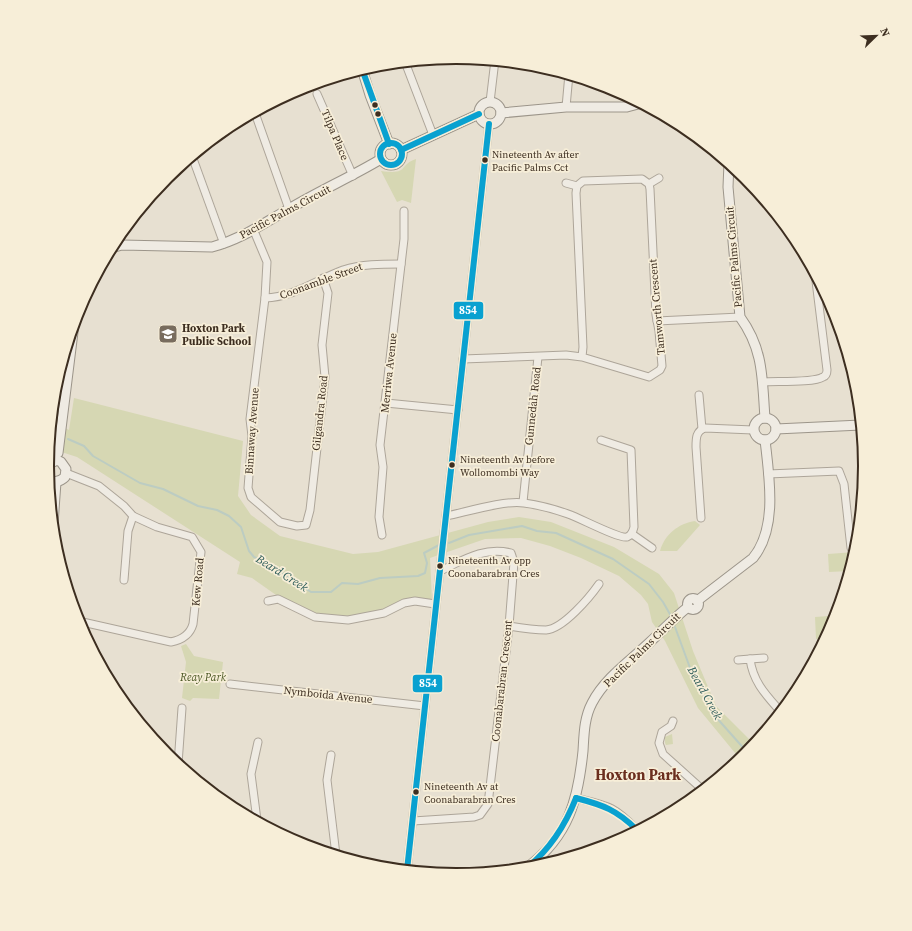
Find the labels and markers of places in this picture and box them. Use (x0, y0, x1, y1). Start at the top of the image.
unlabelled marker (370, 100, 380, 110)
unlabelled marker (373, 109, 383, 119)
place label: Nineteenth Av after Pacific Palms Cct (492, 148, 580, 174)
marker: Nineteenth Av after Pacific Palms Cct (480, 155, 490, 165)
place label: Hoxton Park Public School (182, 321, 252, 349)
school or university icon: Hoxton Park Public School (157, 323, 179, 345)
place label: Nineteenth Av before Wollomombi Way (460, 453, 555, 479)
marker: Nineteenth Av before Wollomombi Way (447, 460, 457, 470)
place label: Nineteenth Av opp Coonabarabran Cres (448, 554, 540, 580)
marker: Nineteenth Av opp Coonabarabran Cres (435, 561, 445, 571)
place label: Nineteenth Av at Coonabarabran Cres (424, 780, 516, 806)
marker: Nineteenth Av at Coonabarabran Cres (411, 787, 421, 797)

